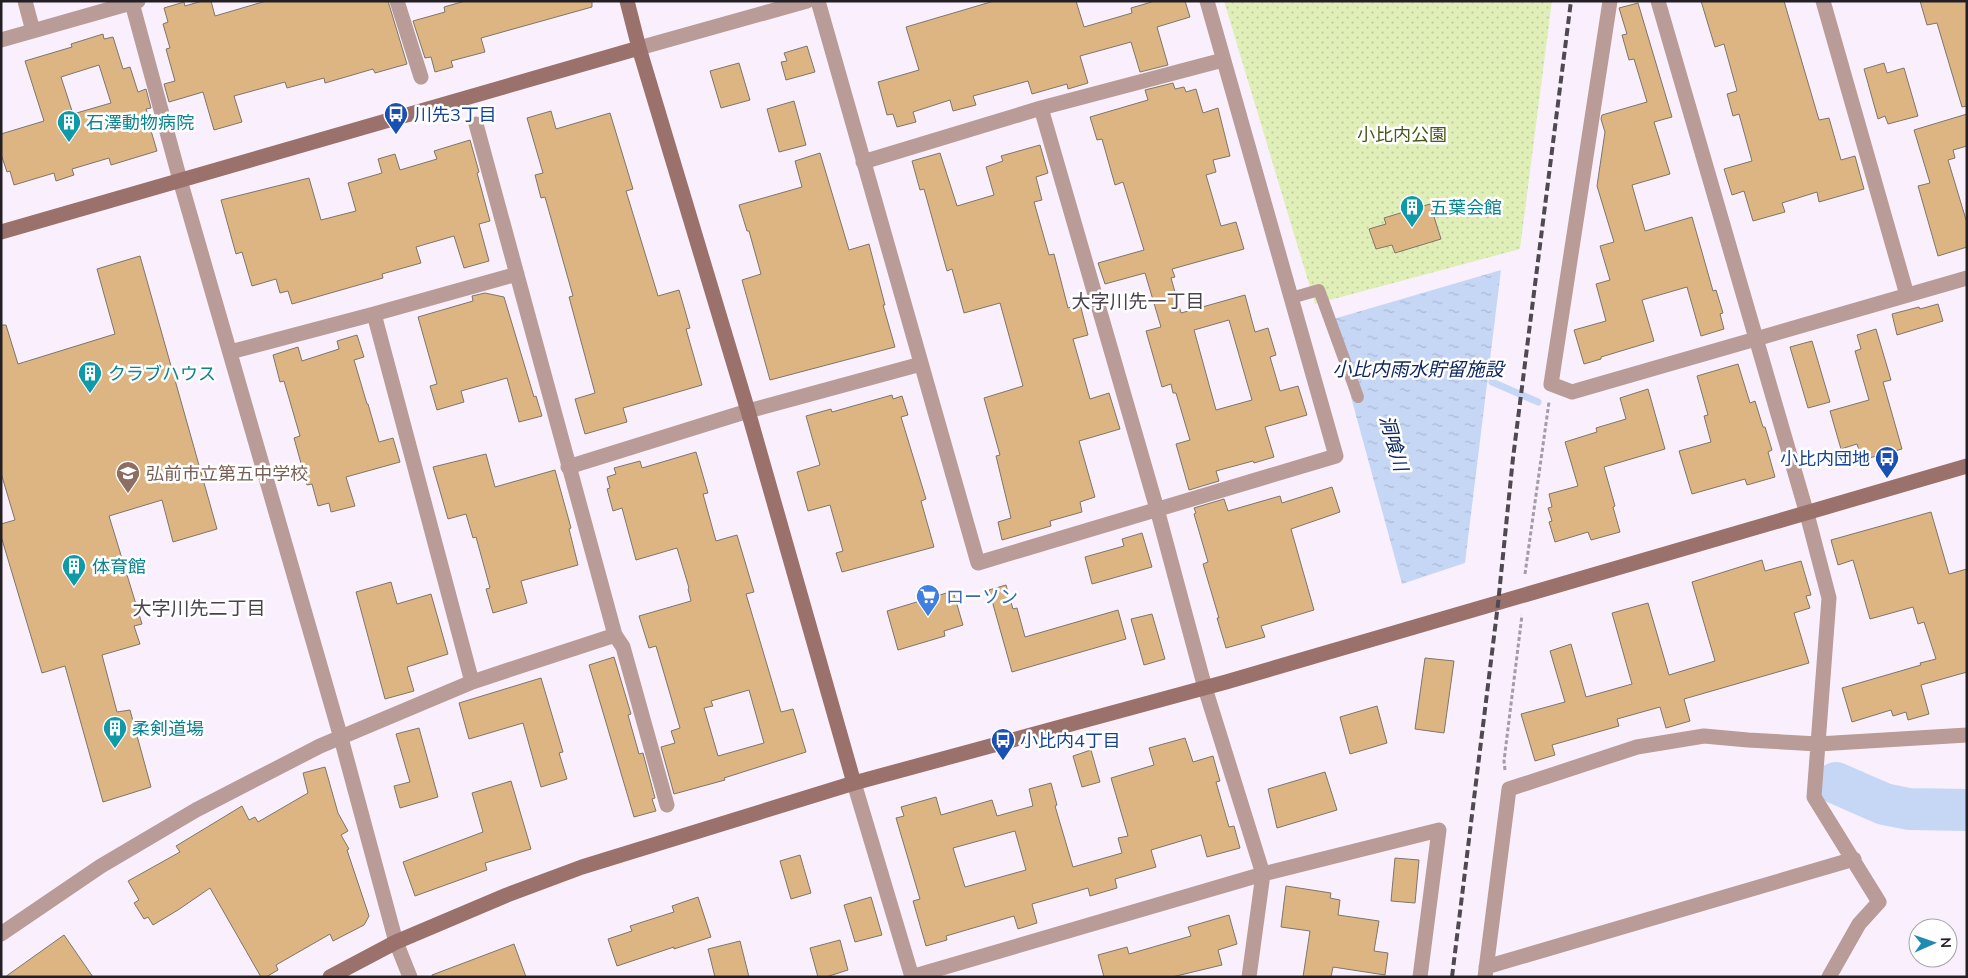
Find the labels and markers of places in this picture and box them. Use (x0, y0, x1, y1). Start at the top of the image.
bus stop icon: 川先3丁目 (383, 101, 409, 135)
place label: 川先3丁目 (414, 103, 497, 126)
building icon: 石澤動物病院 (56, 109, 82, 143)
place label: 石澤動物病院 (86, 111, 194, 134)
building icon: 五葉会館 (1399, 194, 1425, 228)
place label: 五葉会館 (1430, 196, 1502, 219)
building icon: クラブハウス (77, 360, 103, 394)
place label: クラブハウス (108, 362, 216, 385)
bus stop icon: 小比内団地 (1874, 445, 1900, 479)
place label: 小比内団地 (1780, 447, 1870, 470)
school or university icon: 弘前市立第五中学校 (115, 460, 141, 494)
place label: 弘前市立第五中学校 (146, 462, 308, 485)
building icon: 体育館 (61, 553, 87, 587)
place label: 体育館 (92, 555, 146, 578)
supermarket icon: ローソン (915, 583, 941, 617)
place label: ローソン (946, 585, 1018, 608)
building icon: 柔剣道場 (102, 715, 128, 749)
place label: 柔剣道場 (132, 717, 204, 740)
bus stop icon: 小比内4丁目 (990, 727, 1016, 761)
place label: 小比内4丁目 (1020, 729, 1121, 752)

